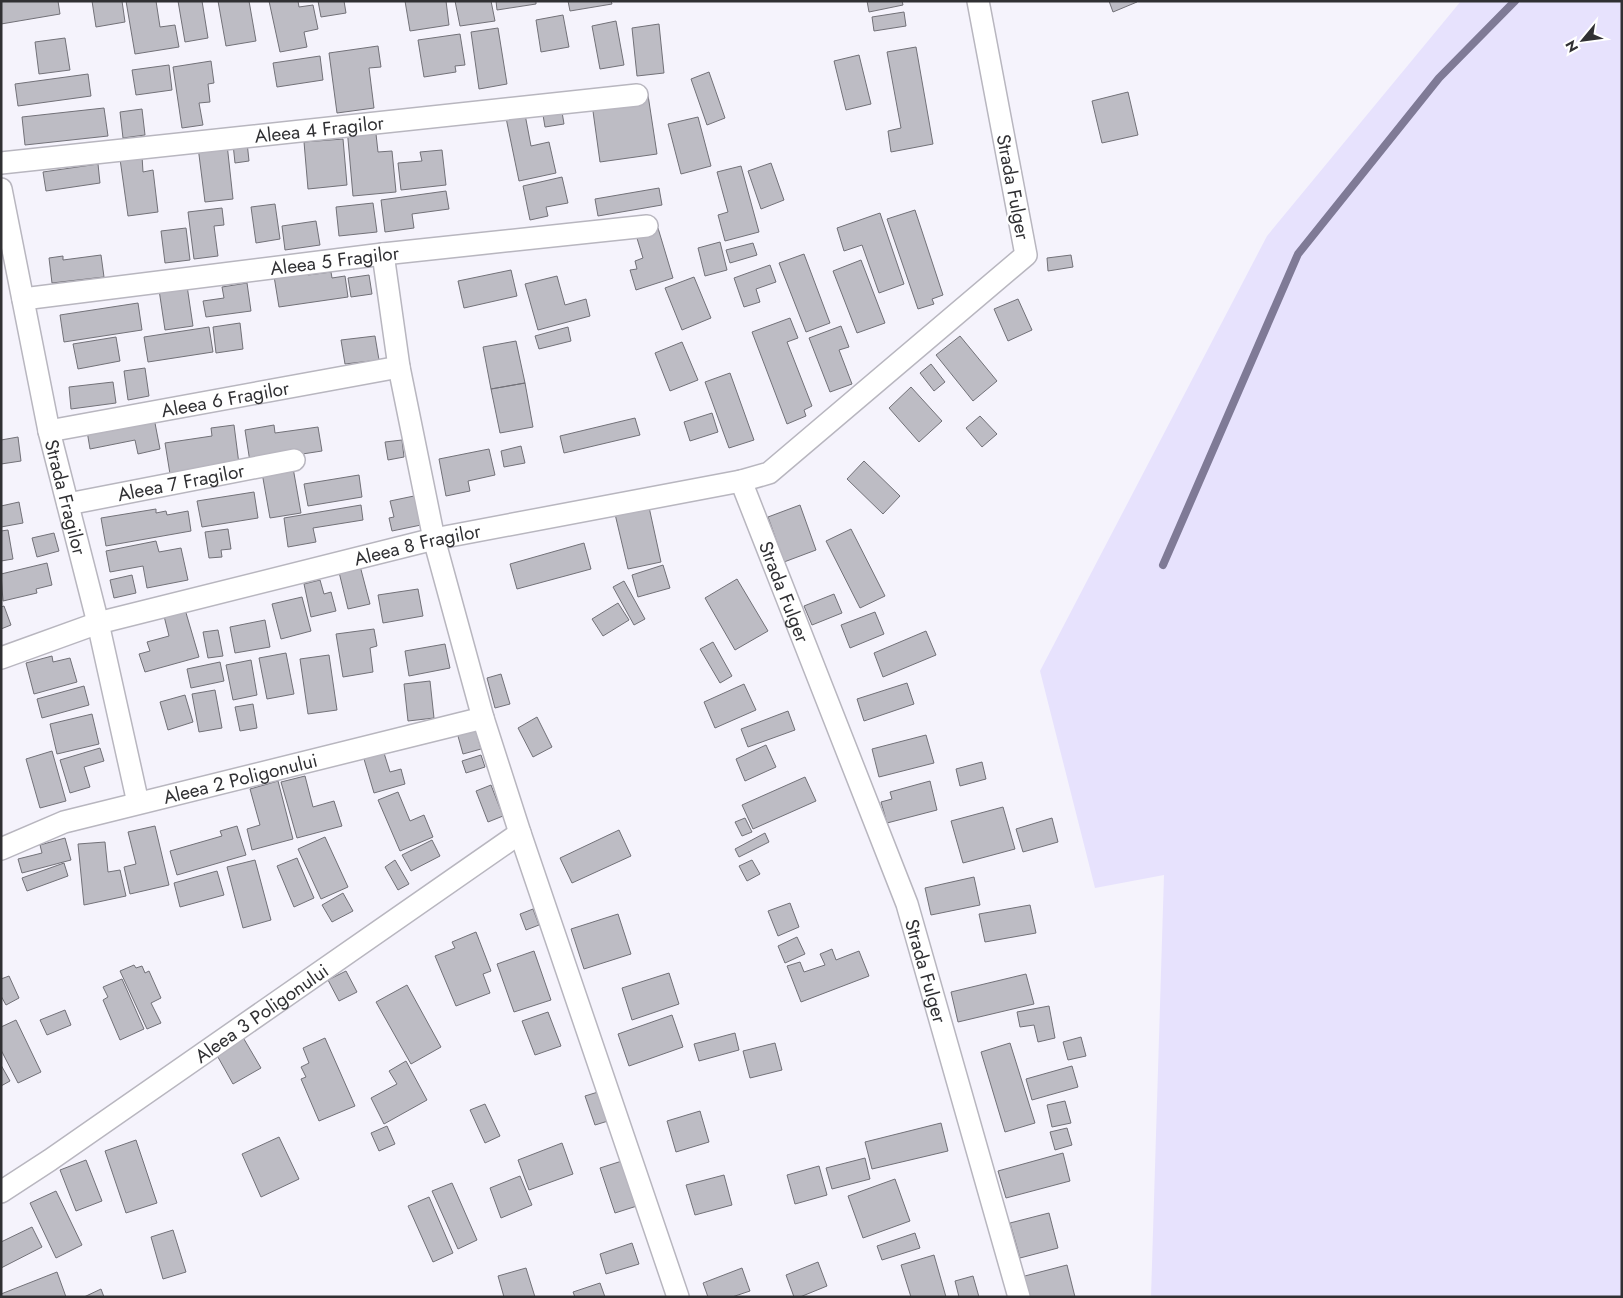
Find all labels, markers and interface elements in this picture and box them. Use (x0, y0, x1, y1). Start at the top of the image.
north arrow (1558, 15, 1608, 65)
text: N (1560, 37, 1583, 56)
street label: Aleea 4 Fragilor (253, 109, 386, 149)
street label: Strada Fulger (990, 132, 1037, 243)
street label: Aleea 5 Fragilor (269, 239, 401, 281)
street label: Aleea 6 Fragilor (159, 374, 292, 424)
street label: Strada Fragilor (38, 437, 94, 558)
street label: Aleea 7 Fragilor (115, 456, 247, 508)
street label: Aleea 8 Fragilor (351, 517, 483, 572)
street label: Strada Fulger (752, 537, 817, 647)
street label: Aleea 2 Poligonului (160, 746, 320, 810)
street label: Strada Fulger (898, 916, 954, 1027)
street label: Aleea 3 Poligonului (189, 957, 334, 1069)

